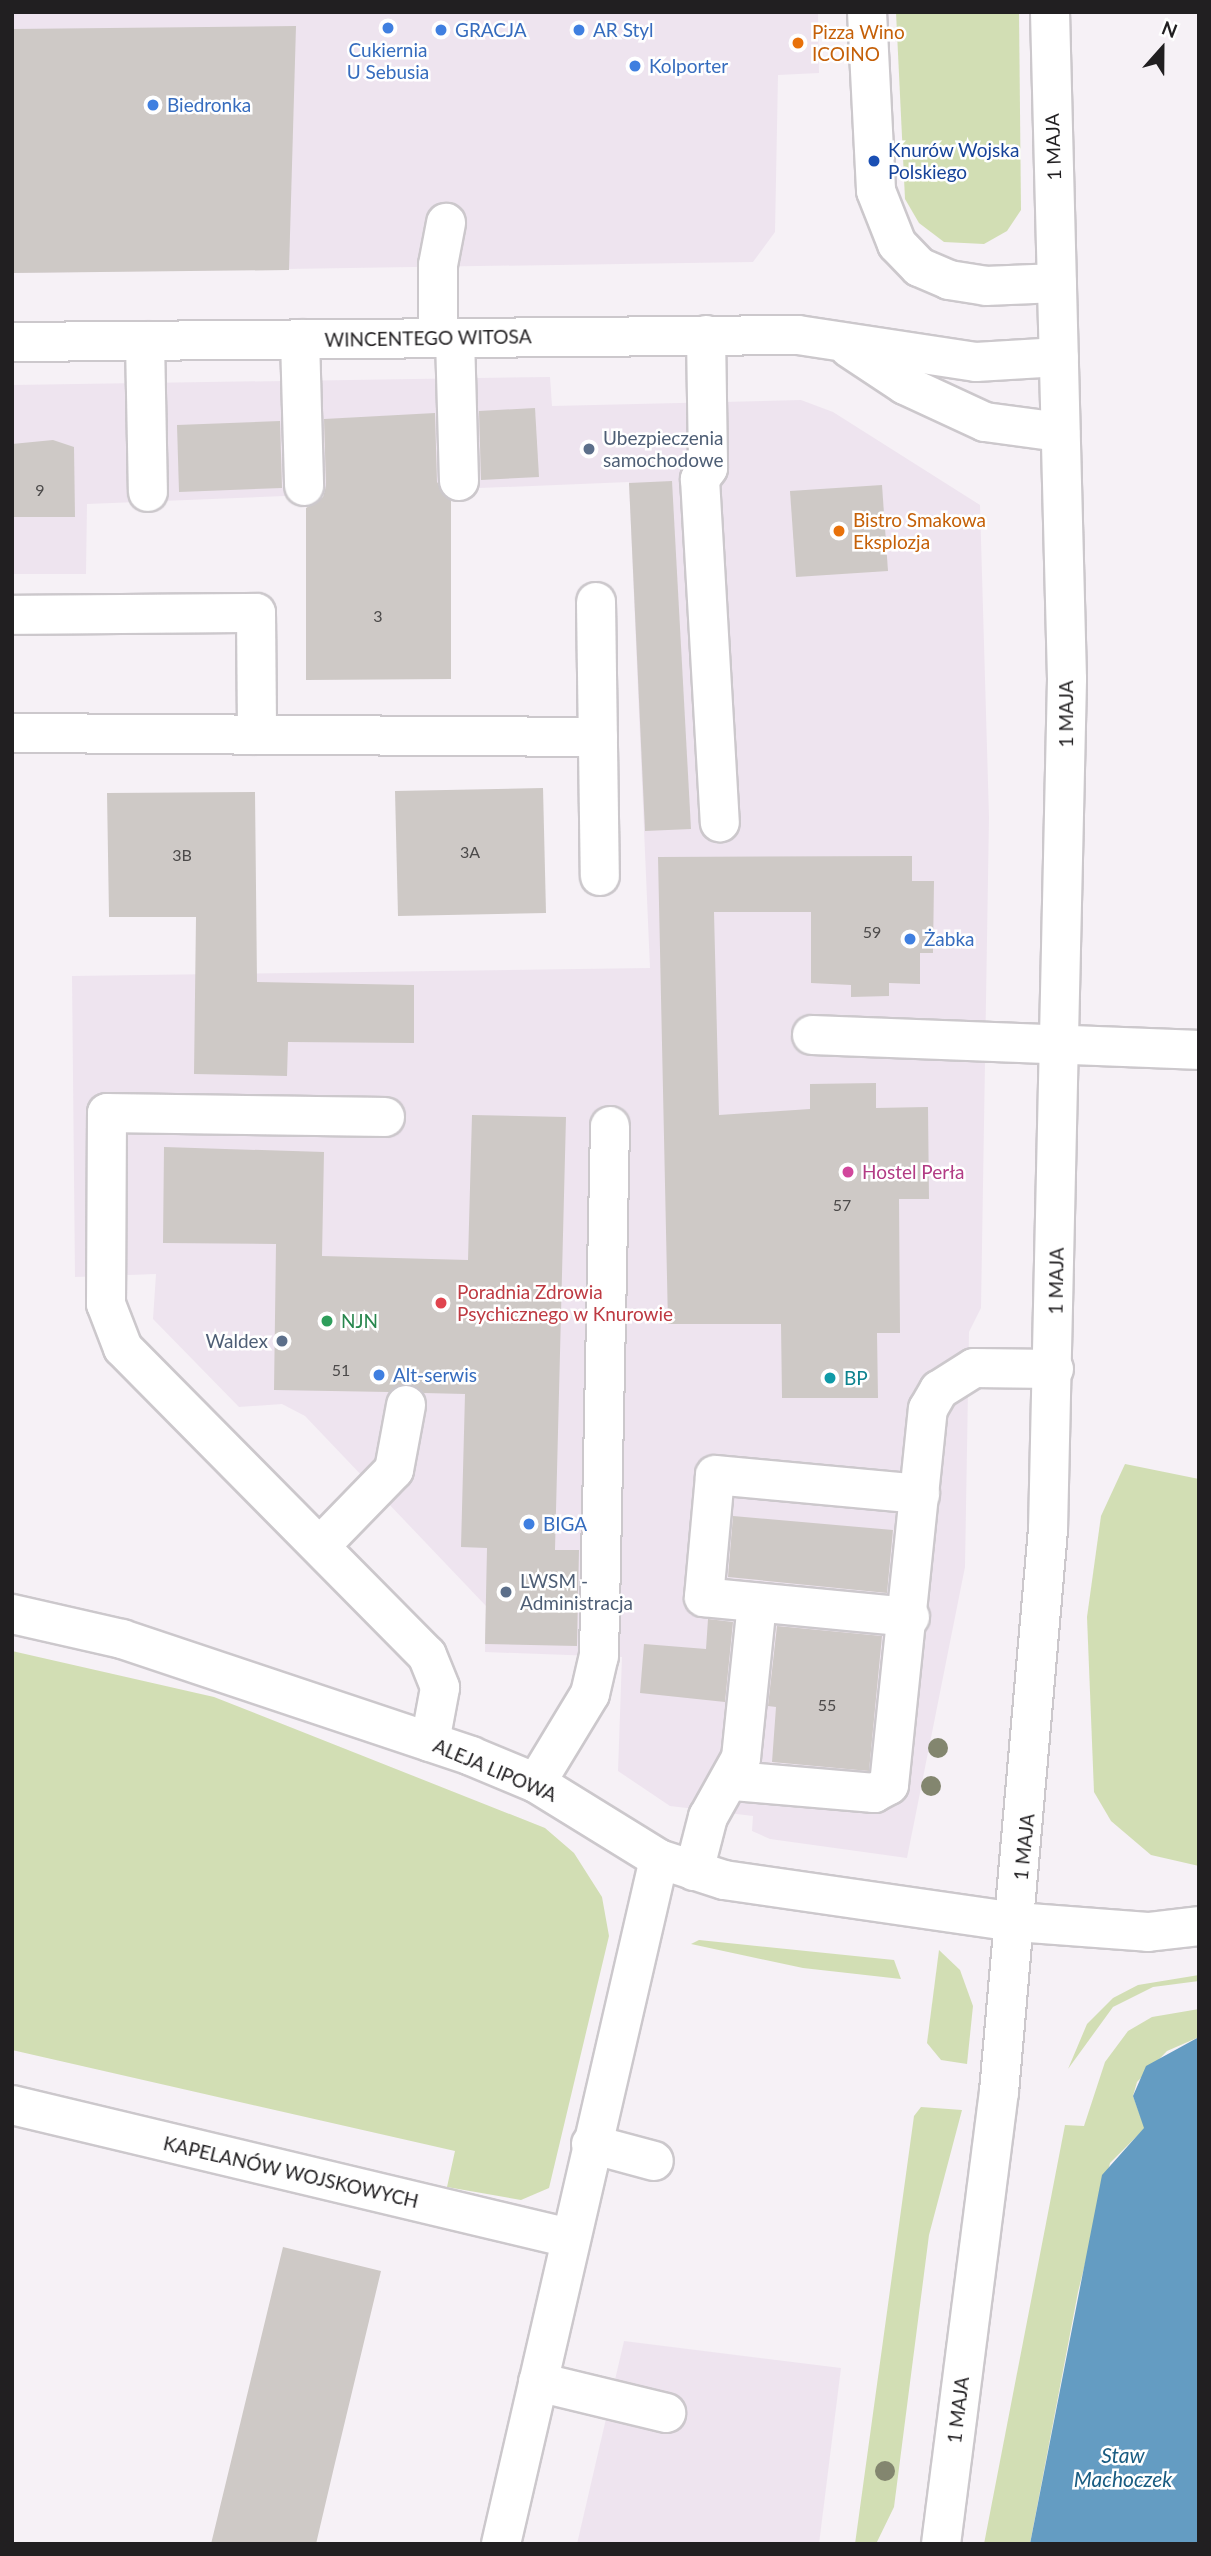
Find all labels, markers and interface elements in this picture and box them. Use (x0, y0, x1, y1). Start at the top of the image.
north arrow (1127, 14, 1197, 84)
text: N (1159, 16, 1181, 42)
place label: GRACJA (455, 19, 527, 41)
place label: AR Styl (593, 19, 654, 41)
marker: Cukiernia U Sebusia (380, 20, 396, 36)
place label: Pizza Wino ICOINO (812, 21, 905, 65)
marker: GRACJA (433, 22, 449, 38)
marker: AR Styl (571, 22, 587, 38)
marker: Pizza Wino ICOINO (790, 35, 806, 51)
place label: Cukiernia U Sebusia (347, 39, 429, 83)
place label: Kolporter (649, 55, 728, 77)
marker: Kolporter (627, 58, 643, 74)
place label: Biedronka (167, 94, 251, 116)
marker: Biedronka (145, 97, 161, 113)
street label: 1 MAJA (1040, 113, 1066, 181)
place label: Knurów Wojska Polskiego (888, 139, 1020, 183)
marker: Knurów Wojska Polskiego (866, 153, 882, 169)
street label: WINCENTEGO WITOSA (324, 325, 532, 351)
place label: Ubezpieczenia samochodowe (603, 427, 724, 471)
marker: Ubezpieczenia samochodowe (581, 441, 597, 457)
house number: 9 (35, 480, 45, 500)
place label: Bistro Smakowa Eksplozja (853, 509, 986, 553)
marker: Bistro Smakowa Eksplozja (831, 523, 847, 539)
house number: 3 (373, 606, 383, 626)
street label: 1 MAJA (1055, 680, 1077, 748)
house number: 3A (460, 842, 480, 862)
house number: 3B (172, 845, 192, 865)
house number: 59 (863, 922, 881, 942)
place label: Żabka (924, 928, 975, 950)
marker: Żabka (902, 931, 918, 947)
place label: Hostel Perła (862, 1161, 965, 1183)
marker: Hostel Perła (840, 1164, 856, 1180)
house number: 57 (833, 1195, 851, 1215)
street label: 1 MAJA (1044, 1247, 1068, 1315)
place label: Poradnia Zdrowia Psychicznego w Knurowie (457, 1281, 674, 1325)
marker: Poradnia Zdrowia Psychicznego w Knurowie (431, 1293, 451, 1313)
place label: NJN (341, 1310, 378, 1332)
marker: NJN (319, 1313, 335, 1329)
place label: Waldex (205, 1330, 268, 1352)
marker: Waldex (274, 1333, 290, 1349)
house number: 51 (332, 1360, 350, 1380)
place label: Alt-serwis (393, 1364, 477, 1386)
marker: Alt-serwis (371, 1367, 387, 1383)
place label: BP (844, 1367, 868, 1389)
marker: BP (822, 1370, 838, 1386)
place label: BIGA (543, 1513, 587, 1535)
marker: BIGA (521, 1516, 537, 1532)
place label: LWSM - Administracja (520, 1570, 633, 1614)
marker: LWSM - Administracja (498, 1584, 514, 1600)
house number: 55 (818, 1695, 836, 1715)
street label: ALEJA LIPOWA (430, 1734, 560, 1806)
street label: 1 MAJA (1009, 1812, 1039, 1882)
street label: KAPELANÓW WOJSKOWYCH (161, 2131, 421, 2213)
street label: 1 MAJA (943, 2375, 973, 2445)
water label: Staw Machoczek (1074, 2442, 1172, 2492)

